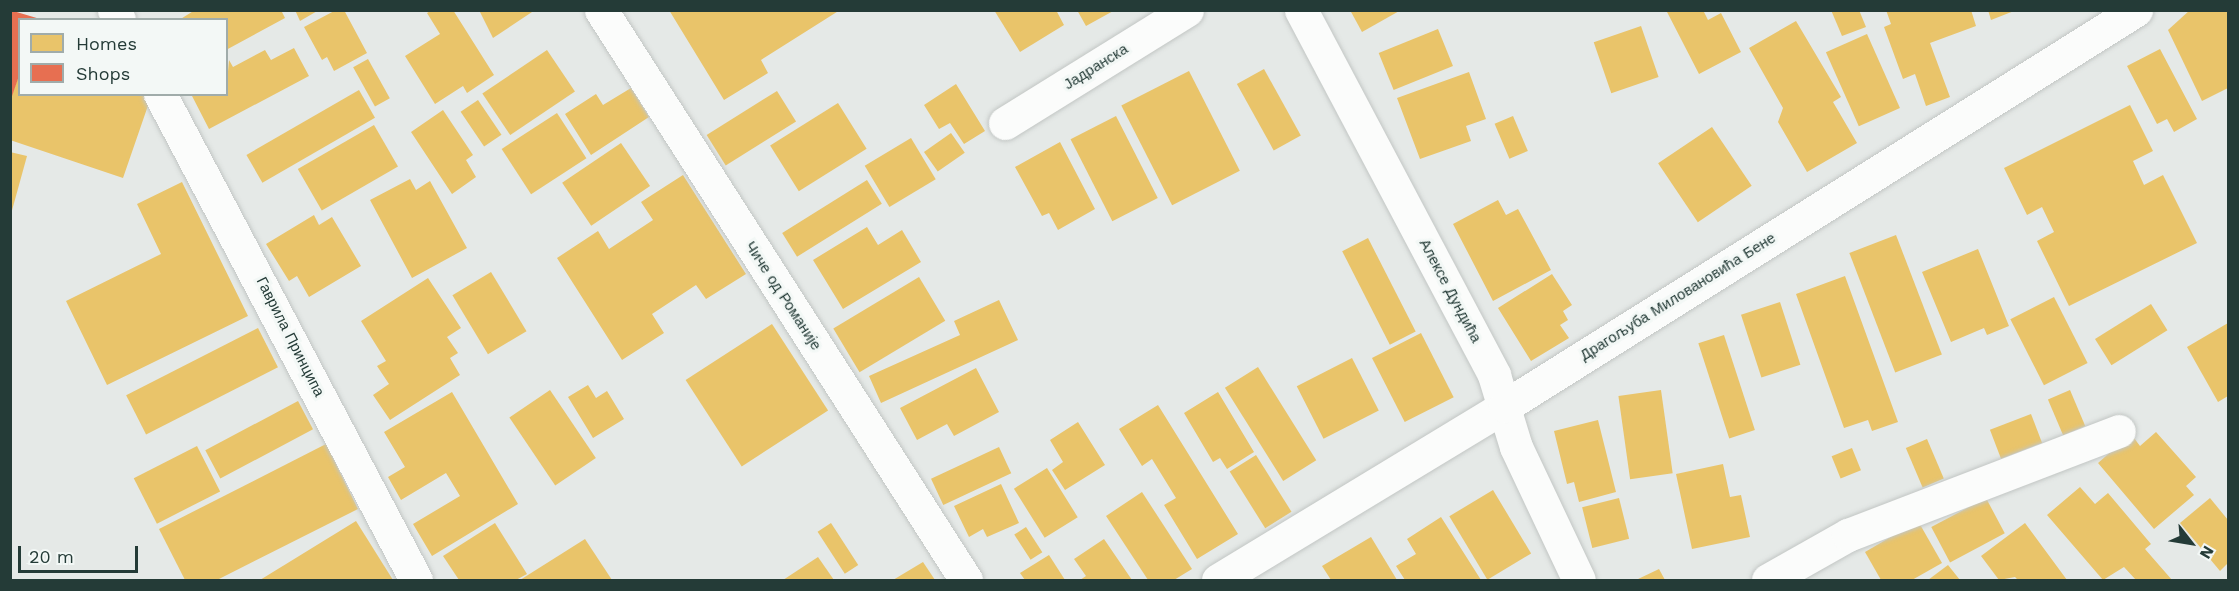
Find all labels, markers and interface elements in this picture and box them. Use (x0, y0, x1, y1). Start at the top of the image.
legend (18, 18, 228, 96)
text: Homes (76, 33, 137, 54)
street label: Јадранска (1061, 40, 1131, 94)
text: Shops (76, 63, 130, 84)
street label: Драгољуба Миловановића Бене (1577, 229, 1779, 365)
street label: Алексе Дундића (1415, 236, 1485, 346)
street label: Чиче од Романије (741, 238, 825, 354)
street label: Гаврила Принципа (252, 274, 328, 400)
north arrow (2161, 513, 2221, 573)
scale bar (21, 534, 141, 572)
text: N (2196, 543, 2218, 562)
text: 20 m (29, 546, 74, 567)

